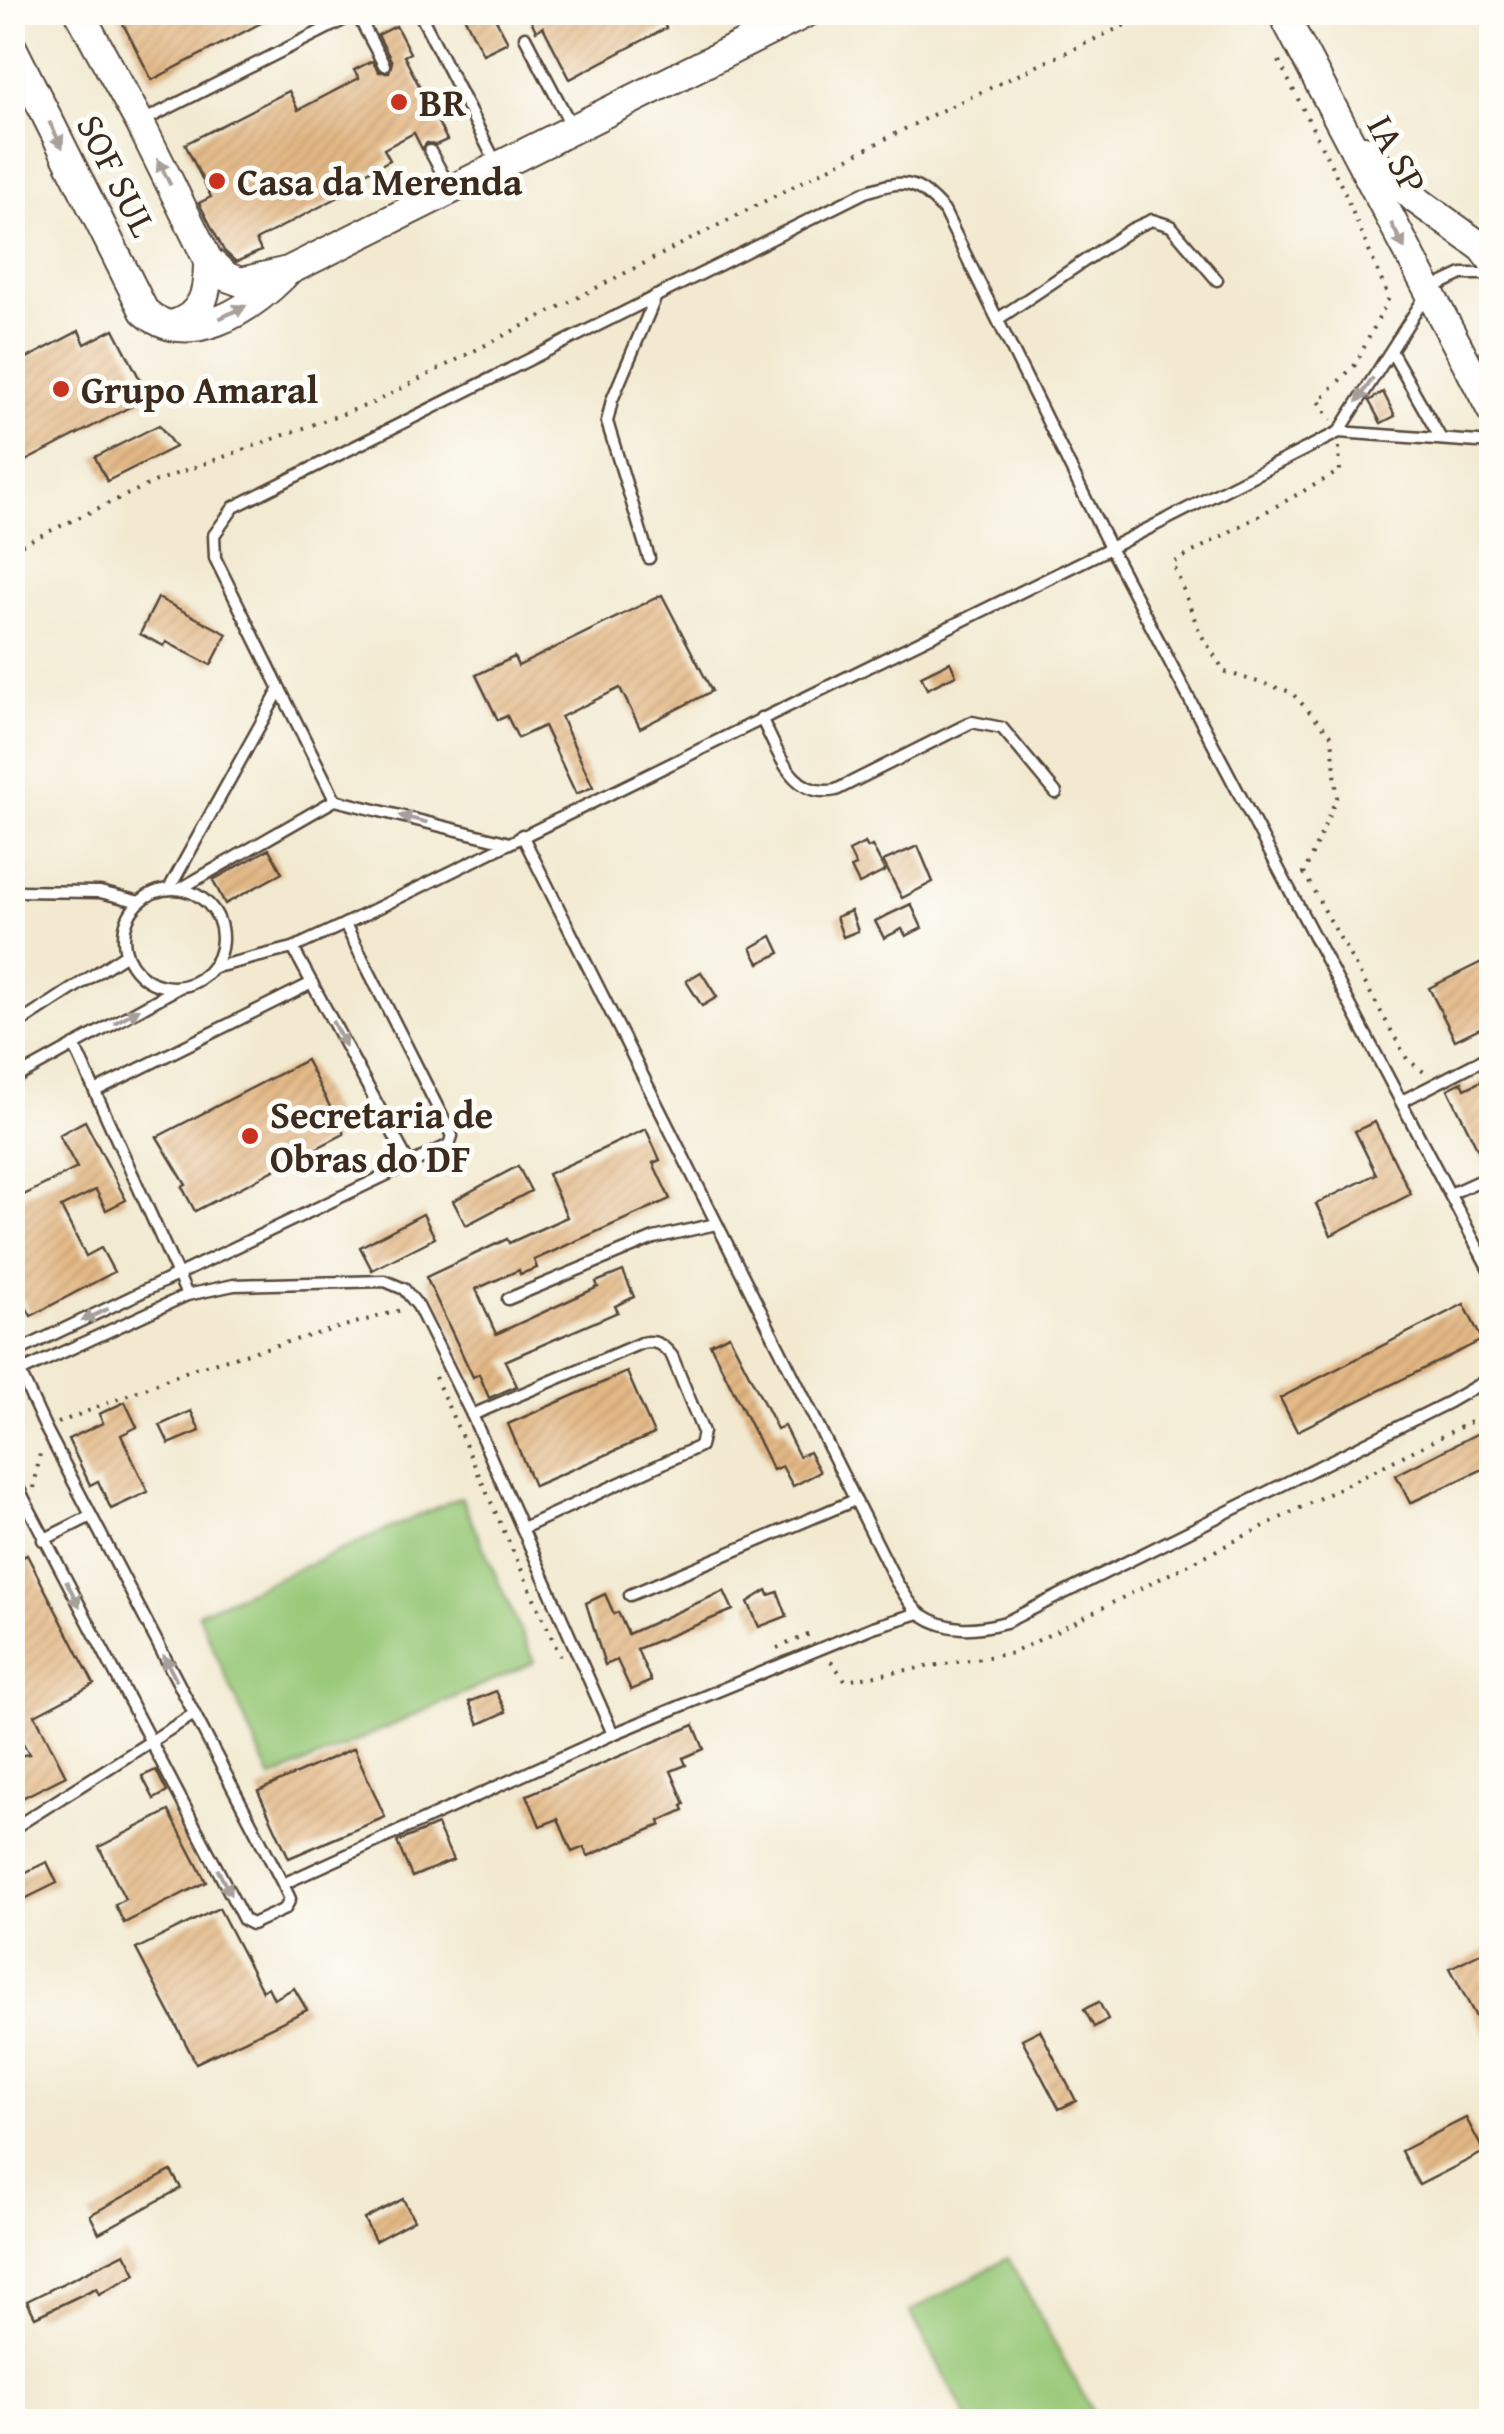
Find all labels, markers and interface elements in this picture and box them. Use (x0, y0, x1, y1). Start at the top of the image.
place label: BR (419, 74, 466, 130)
marker: BR (388, 91, 410, 113)
street label: SOF SUL (63, 104, 173, 246)
street label: IA SP (1354, 105, 1442, 203)
one-way arrow (47, 120, 64, 149)
place label: Casa da Merenda (237, 153, 523, 209)
one-way arrow (156, 158, 173, 187)
marker: Casa da Merenda (206, 170, 228, 192)
one-way arrow (1390, 221, 1407, 250)
one-way arrow (219, 304, 248, 321)
place label: Grupo Amaral (81, 361, 318, 417)
one-way arrow (1356, 376, 1374, 403)
marker: Grupo Amaral (50, 378, 72, 400)
one-way arrow (397, 811, 428, 826)
one-way arrow (113, 1008, 142, 1025)
one-way arrow (331, 1019, 348, 1048)
place label: Secretaria de Obras do DF (270, 1086, 493, 1186)
marker: Secretaria de Obras do DF (239, 1125, 261, 1147)
one-way arrow (81, 1307, 110, 1324)
one-way arrow (64, 1580, 81, 1609)
one-way arrow (162, 1654, 179, 1683)
one-way arrow (215, 1867, 232, 1896)

